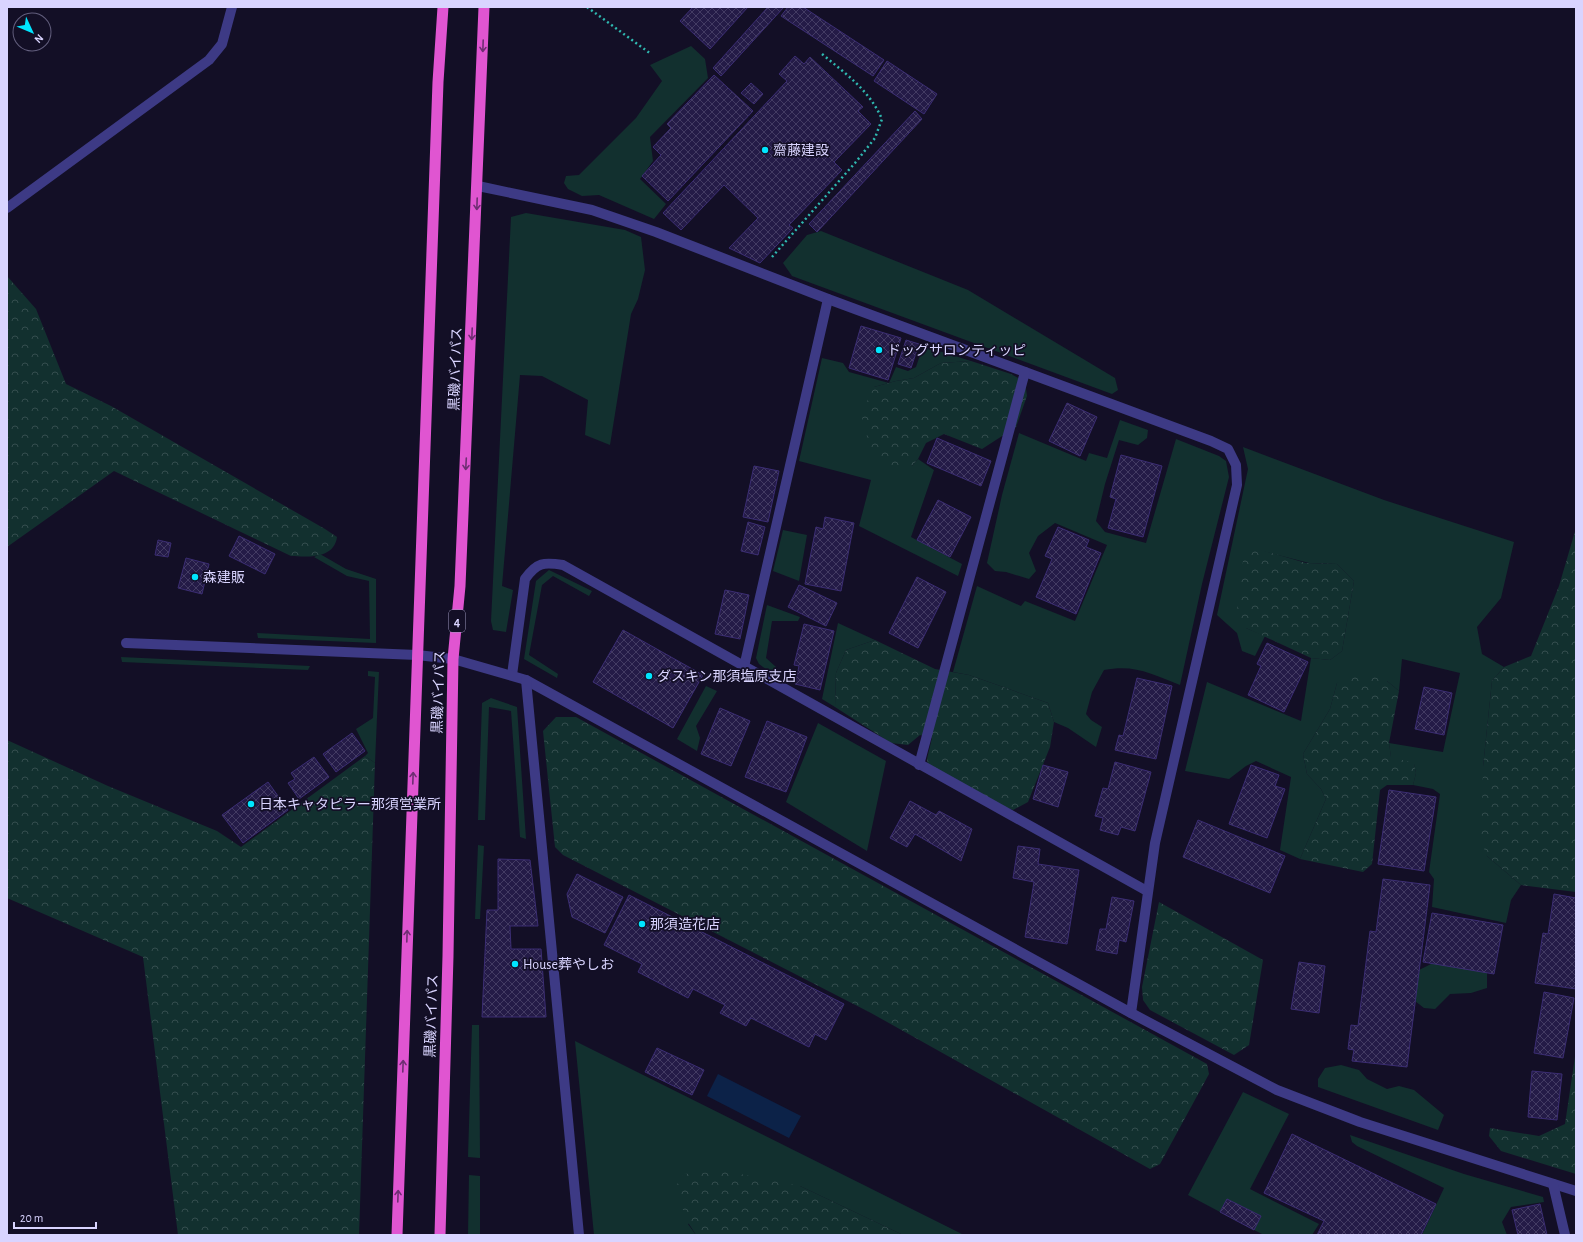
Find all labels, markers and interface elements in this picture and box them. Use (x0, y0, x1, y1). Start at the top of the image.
north arrow (12, 12, 52, 52)
text: N (32, 32, 45, 45)
one-way arrow (479, 39, 487, 52)
place label: 齋藤建設 (773, 143, 829, 158)
marker: 齋藤建設 (760, 145, 770, 155)
one-way arrow (473, 197, 481, 210)
street label: 黒磯バイパス (447, 327, 464, 411)
one-way arrow (468, 327, 475, 340)
place label: ドッグサロンティッピ (887, 343, 1026, 358)
marker: ドッグサロンティッピ (874, 345, 884, 355)
one-way arrow (462, 457, 470, 470)
place label: 森建販 (203, 570, 245, 585)
marker: 森建販 (190, 572, 200, 582)
road number: 4 (449, 610, 465, 632)
street label: 黒磯バイパス (430, 650, 447, 734)
place label: ダスキン那須塩原支店 (657, 668, 797, 684)
marker: ダスキン那須塩原支店 (644, 671, 654, 681)
one-way arrow (409, 772, 416, 785)
place label: 日本キャタピラー那須営業所 (259, 797, 441, 812)
marker: 日本キャタピラー那須営業所 (246, 799, 256, 809)
place label: 那須造花店 (650, 917, 720, 932)
marker: 那須造花店 (637, 919, 647, 929)
one-way arrow (403, 930, 411, 943)
place label: House葬やしお (523, 957, 614, 972)
marker: House葬やしお (510, 959, 520, 969)
street label: 黒磯バイパス (423, 974, 440, 1058)
one-way arrow (399, 1060, 406, 1073)
one-way arrow (394, 1190, 402, 1203)
scale bar (14, 1204, 96, 1230)
text: 20 m (20, 1212, 43, 1224)

